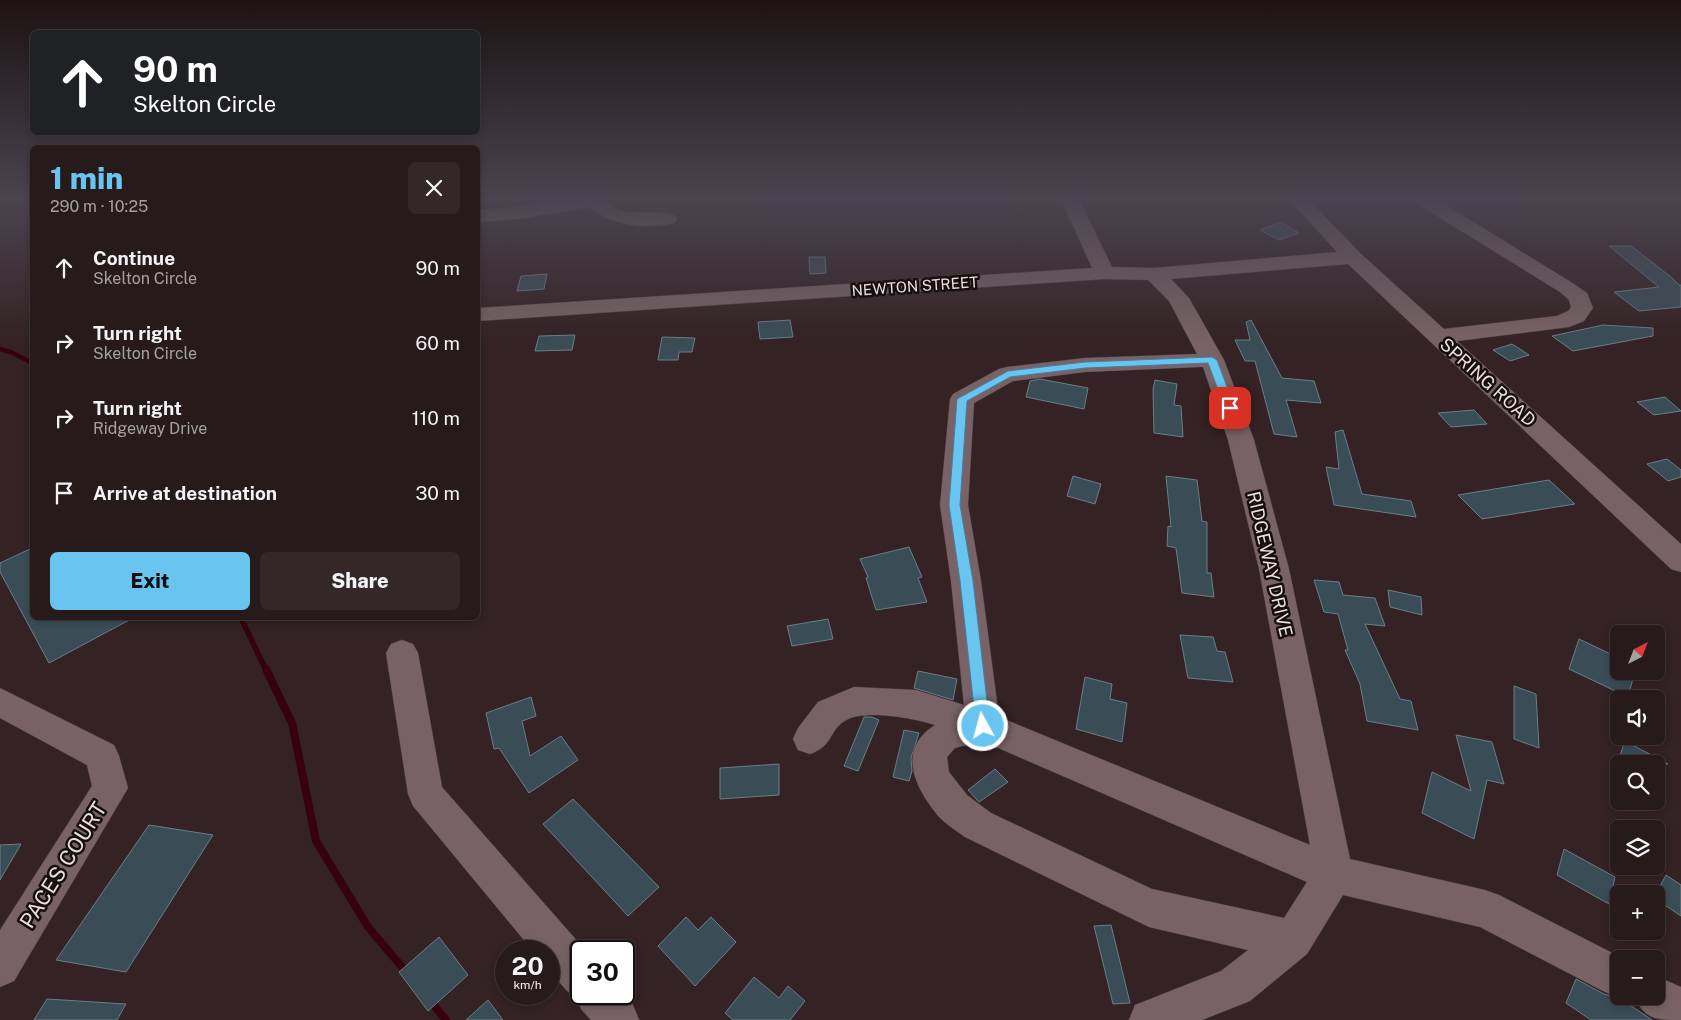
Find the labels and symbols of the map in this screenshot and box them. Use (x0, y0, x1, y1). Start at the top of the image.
street label: NEWTON STREET (851, 273, 979, 299)
street label: SPRING ROAD (1436, 333, 1540, 431)
pin (1209, 387, 1251, 429)
street label: RIDGEWAY DRIVE (1243, 489, 1297, 639)
north arrow (1610, 625, 1665, 680)
position arrow (956, 699, 1008, 751)
street label: PACES COURT (14, 797, 112, 933)
speed limit sign: 30 (570, 940, 635, 1005)

